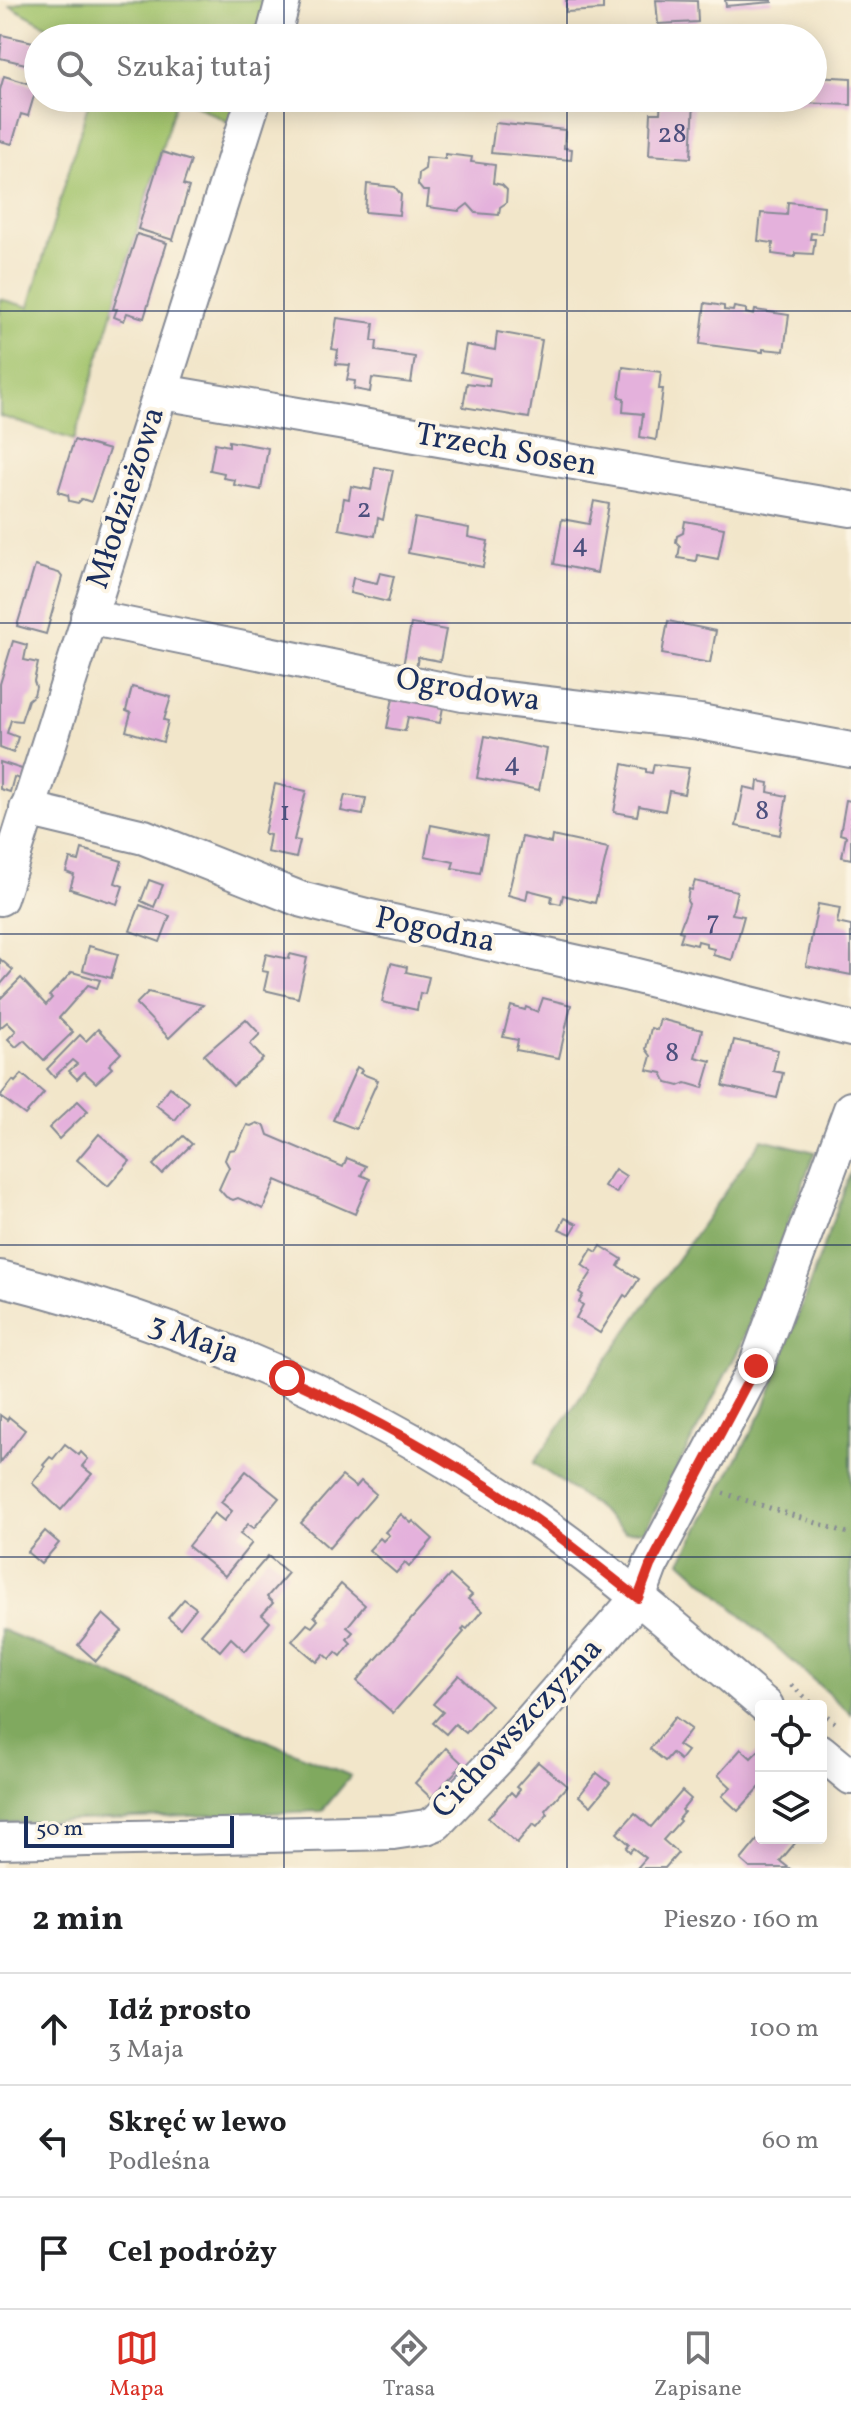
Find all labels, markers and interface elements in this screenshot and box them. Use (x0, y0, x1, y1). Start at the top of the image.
search box (24, 24, 827, 112)
icon: search (52, 46, 96, 90)
text: Szukaj tutaj (116, 47, 272, 89)
house number: 28 (657, 115, 687, 154)
street label: Młodzieżowa (77, 401, 177, 595)
street label: Trzech Sosen (412, 413, 600, 489)
house number: 2 (356, 490, 372, 529)
house number: 4 (572, 525, 588, 564)
street label: Ogrodowa (393, 658, 543, 724)
house number: 4 (504, 744, 520, 783)
house number: 8 (755, 792, 769, 831)
house number: 1 (280, 793, 290, 832)
street label: Pogodna (371, 897, 499, 965)
house number: 7 (706, 902, 720, 941)
house number: 8 (665, 1034, 679, 1073)
street label: 3 Maja (143, 1303, 245, 1377)
route end (738, 1348, 774, 1384)
route start (269, 1360, 305, 1396)
street label: Cichowszczyzna (422, 1629, 614, 1829)
map controls (755, 1700, 827, 1844)
button: locate (755, 1700, 827, 1772)
button: layers (755, 1772, 827, 1844)
scale bar (24, 1812, 234, 1848)
text: 50 m (36, 1814, 83, 1845)
text: 2 min (32, 1897, 124, 1944)
text: Pieszo · 160 m (663, 1902, 819, 1938)
text: Idź prosto (108, 1990, 251, 2032)
icon: ahead (32, 2007, 76, 2051)
text: 100 m (749, 2011, 819, 2047)
text: 3 Maja (108, 2032, 184, 2068)
text: Skręć w lewo (108, 2102, 287, 2144)
icon: left (32, 2119, 76, 2163)
text: 60 m (762, 2123, 819, 2159)
text: Podleśna (108, 2144, 211, 2180)
icon: arrive (32, 2231, 76, 2275)
text: Cel podróży (108, 2232, 277, 2274)
tab: Mapa (109, 2326, 164, 2405)
tab: Trasa (383, 2326, 435, 2405)
tab: Zapisane (654, 2326, 742, 2405)

